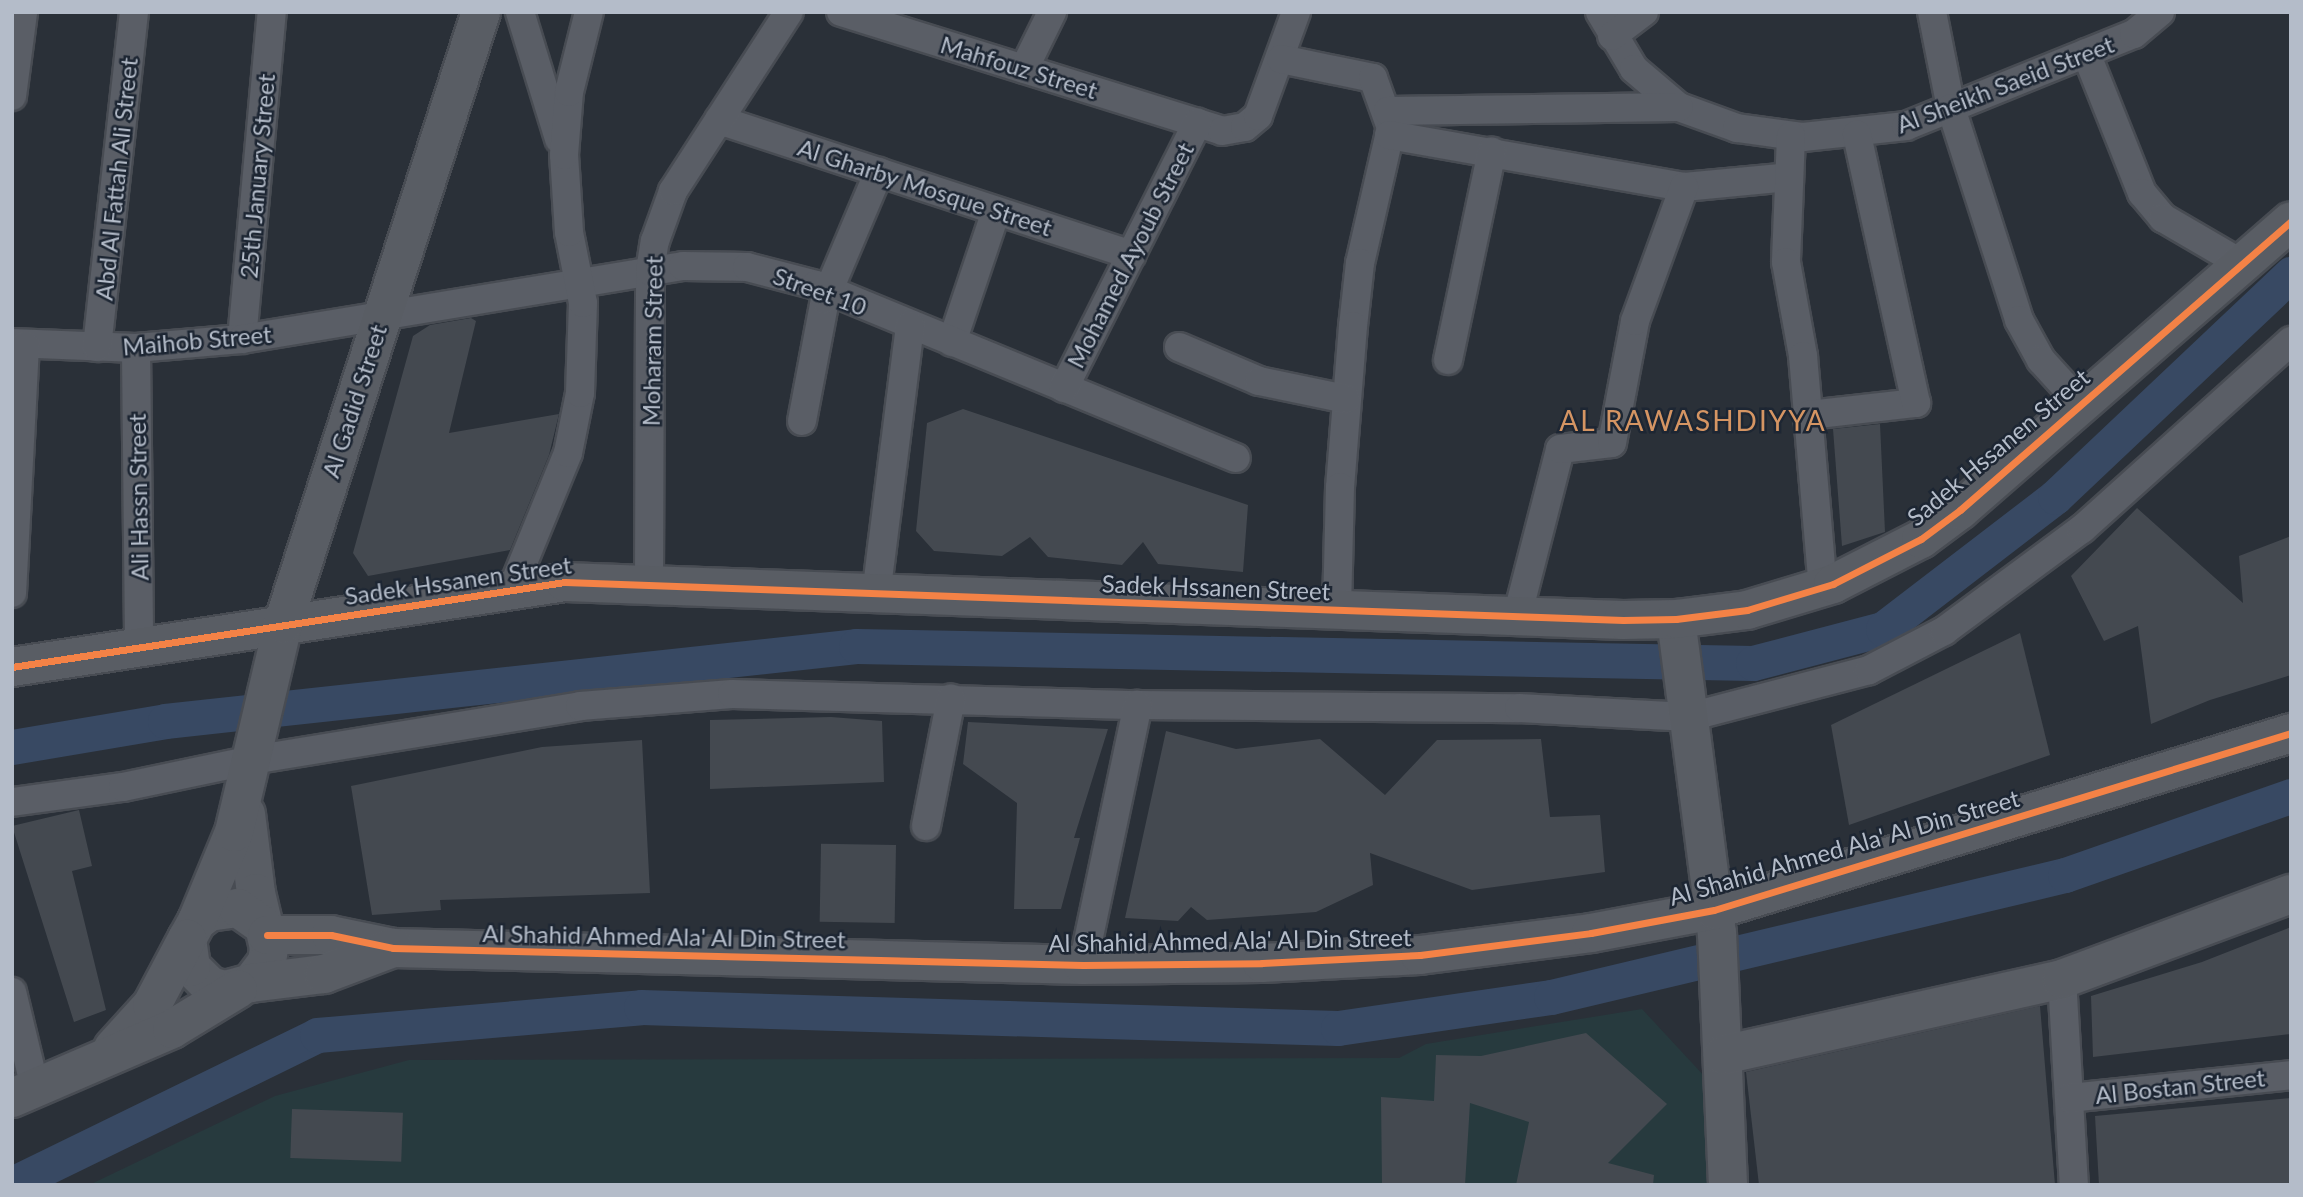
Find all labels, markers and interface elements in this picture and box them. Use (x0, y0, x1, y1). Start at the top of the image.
street label: Al Sheikh Saeid Street (1892, 29, 2118, 139)
street label: Mahfouz Street (937, 30, 1101, 104)
street label: Abd Al Fattah Ali Street (89, 55, 143, 303)
street label: 25th January Street (234, 72, 280, 280)
street label: Al Gharby Mosque Street (794, 132, 1056, 242)
street label: Mohamed Ayoub Street (1060, 137, 1200, 373)
street label: Moharam Street (636, 256, 668, 426)
street label: Street 10 (769, 261, 871, 321)
street label: Maihob Street (121, 319, 273, 361)
street label: Al Gadid Street (316, 321, 392, 481)
street label: Sadek Hssanen Street (1901, 362, 2095, 532)
district label: AL RAWASHDIYYA (1561, 403, 1825, 437)
street label: Ali Hassn Street (122, 413, 154, 581)
street label: Sadek Hssanen Street (343, 550, 573, 610)
street label: Sadek Hssanen Street (1101, 569, 1331, 605)
street label: Al Shahid Ahmed Ala' Al Din Street (1664, 783, 2024, 911)
street label: Al Shahid Ahmed Ala' Al Din Street (481, 918, 847, 954)
street label: Al Shahid Ahmed Ala' Al Din Street (1047, 922, 1413, 958)
street label: Al Bostan Street (2094, 1063, 2266, 1109)

